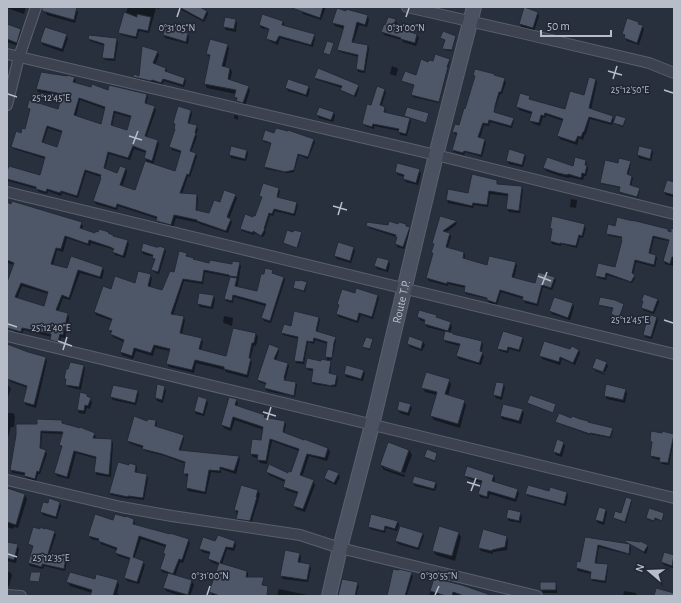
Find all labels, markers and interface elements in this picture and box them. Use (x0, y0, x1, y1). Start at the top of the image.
scale bar (541, 12, 611, 38)
text: 50 m (547, 20, 570, 32)
text: 0°31'05"N (159, 23, 195, 33)
text: 0°31'00"N (387, 23, 425, 33)
text: 25°12'50"E (611, 85, 649, 95)
text: 25°12'45"E (32, 93, 70, 103)
street label: Route T.P. (390, 279, 412, 324)
text: 25°12'45"E (611, 315, 649, 325)
text: 25°12'40"E (31, 323, 71, 333)
north arrow (629, 551, 669, 591)
text: 25°12'35"E (32, 553, 70, 563)
text: N (634, 562, 646, 573)
text: 0°31'00"N (191, 571, 229, 581)
text: 0°30'55"N (420, 571, 458, 581)

